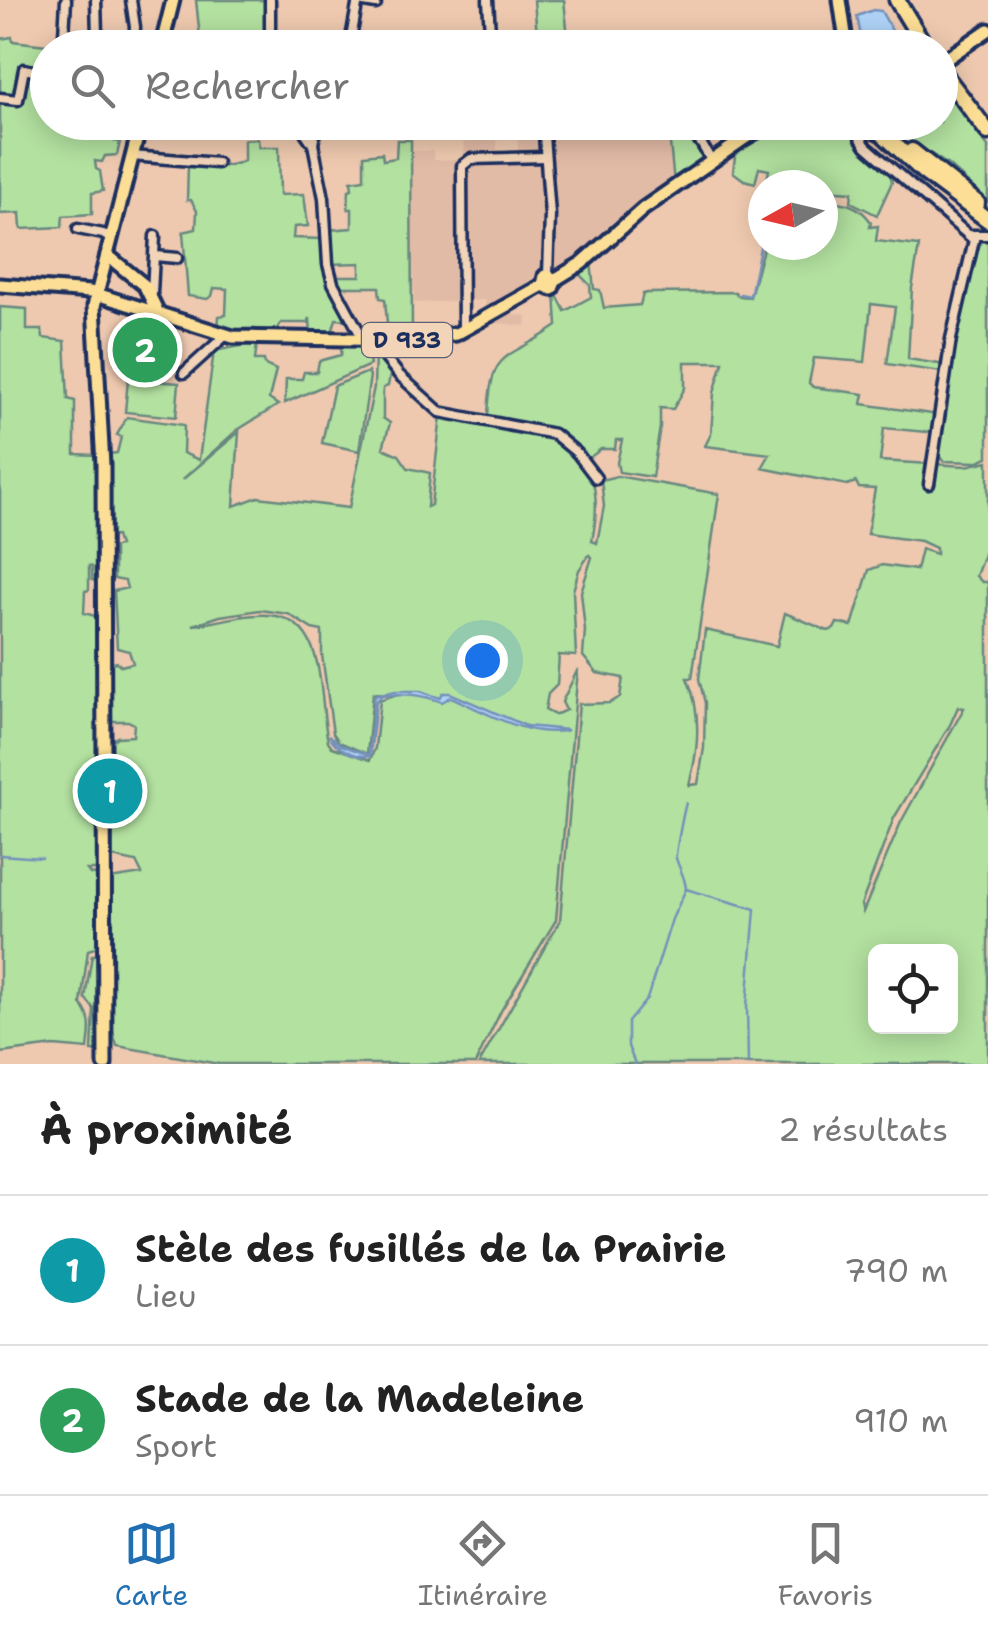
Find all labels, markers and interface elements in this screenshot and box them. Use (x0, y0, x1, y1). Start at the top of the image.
search box (30, 30, 958, 140)
icon: search (65, 58, 120, 113)
text: Rechercher (145, 60, 350, 111)
north arrow (748, 170, 838, 260)
pin: 2 (112, 312, 178, 388)
road number: D 933 (362, 323, 452, 357)
your location (457, 635, 508, 686)
pin: 1 (78, 754, 142, 828)
map controls (868, 944, 958, 1034)
button: locate (868, 944, 958, 1034)
text: À proximité (40, 1101, 293, 1157)
text: 2 résultats (778, 1108, 948, 1151)
text: Stèle des fusillés de la Prairie (135, 1223, 727, 1274)
text: 1 (65, 1249, 80, 1292)
text: 790 m (844, 1249, 948, 1292)
text: Lieu (135, 1274, 196, 1317)
text: Stade de la Madeleine (135, 1373, 584, 1424)
text: 2 (61, 1399, 84, 1442)
text: 910 m (853, 1399, 948, 1442)
text: Sport (135, 1424, 217, 1467)
tab: Carte (115, 1516, 188, 1614)
tab: Itinéraire (418, 1516, 548, 1614)
tab: Favoris (778, 1516, 873, 1614)

